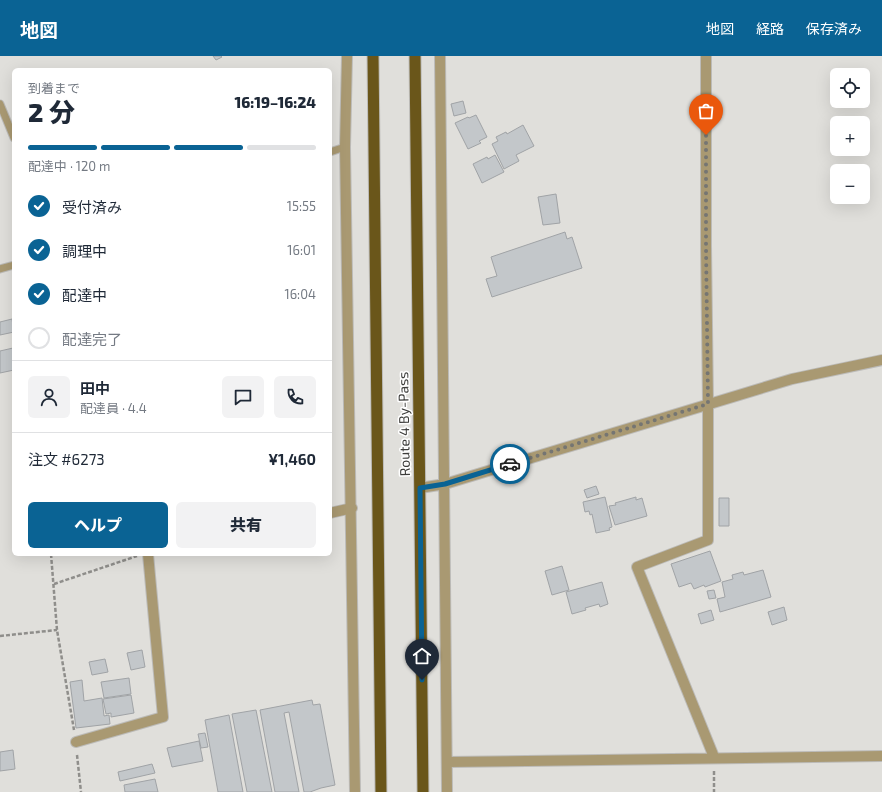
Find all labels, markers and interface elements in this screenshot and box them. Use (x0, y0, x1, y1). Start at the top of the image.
text: 地図 (20, 18, 58, 41)
text: 地図 (706, 20, 734, 37)
text: 経路 (756, 20, 784, 37)
text: 保存済み (806, 20, 862, 37)
map controls (830, 68, 870, 204)
button: locate (830, 68, 870, 108)
text: 到着まで (28, 80, 80, 96)
text: 16:19–16:24 (234, 93, 316, 111)
pin (689, 94, 723, 135)
text: 2 分 (28, 96, 75, 127)
icon: bag (695, 100, 717, 122)
button: + (830, 116, 870, 156)
text: 配達中 · 120 m (28, 158, 110, 174)
button: − (830, 164, 870, 204)
icon: check (28, 195, 50, 217)
text: 受付済み (62, 198, 122, 216)
text: 15:55 (287, 198, 316, 214)
icon: check (28, 239, 50, 261)
text: 調理中 (62, 242, 107, 260)
text: 16:01 (287, 242, 316, 258)
icon: check (28, 283, 50, 305)
text: 配達中 (62, 286, 107, 304)
text: 16:04 (284, 286, 316, 302)
text: 配達完了 (62, 330, 122, 348)
street label: Route 4 By-Pass (394, 372, 413, 477)
button: person (28, 376, 70, 418)
button: chat (222, 376, 264, 418)
button: phone (274, 376, 316, 418)
text: 田中 (80, 379, 110, 397)
text: 配達員 · 4.4 (80, 400, 147, 416)
courier (490, 444, 530, 484)
text: 注文 #6273 (28, 450, 105, 468)
text: ¥1,460 (268, 450, 316, 468)
icon: car (499, 453, 521, 475)
button: ヘルプ (28, 502, 168, 548)
button: 共有 (176, 502, 316, 548)
pin (405, 639, 439, 680)
icon: home (411, 645, 433, 667)

